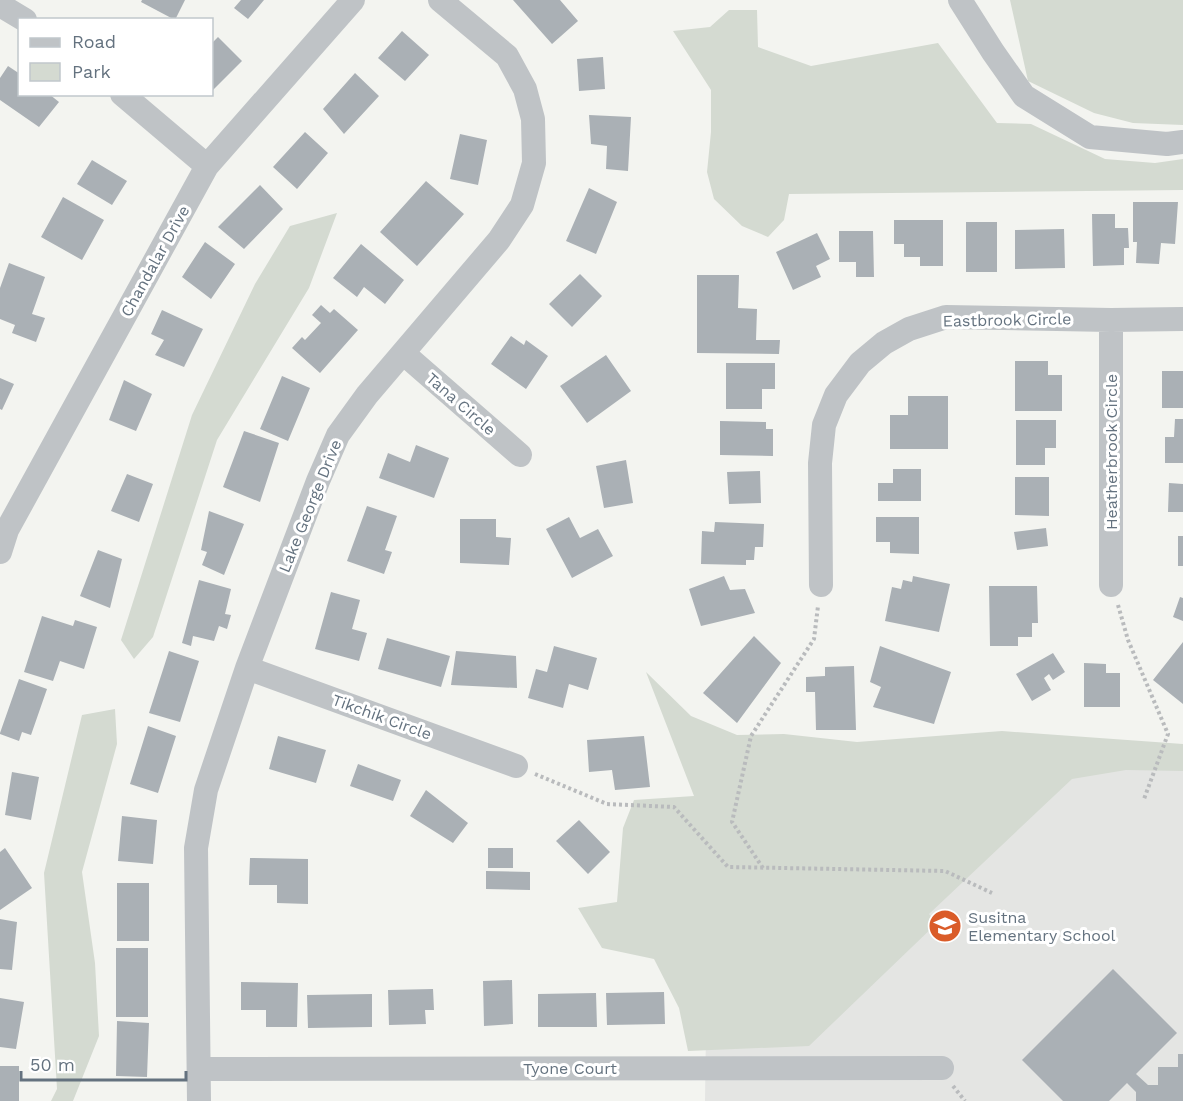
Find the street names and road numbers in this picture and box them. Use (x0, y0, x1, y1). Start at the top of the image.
street label: Chandalar Drive (117, 202, 193, 320)
street label: Eastbrook Circle (943, 309, 1071, 331)
street label: Tana Circle (422, 369, 500, 439)
street label: Heatherbrook Circle (1102, 374, 1121, 530)
street label: Lake George Drive (275, 437, 345, 575)
street label: Tikchik Circle (330, 690, 434, 744)
street label: Tyone Court (523, 1059, 617, 1078)

